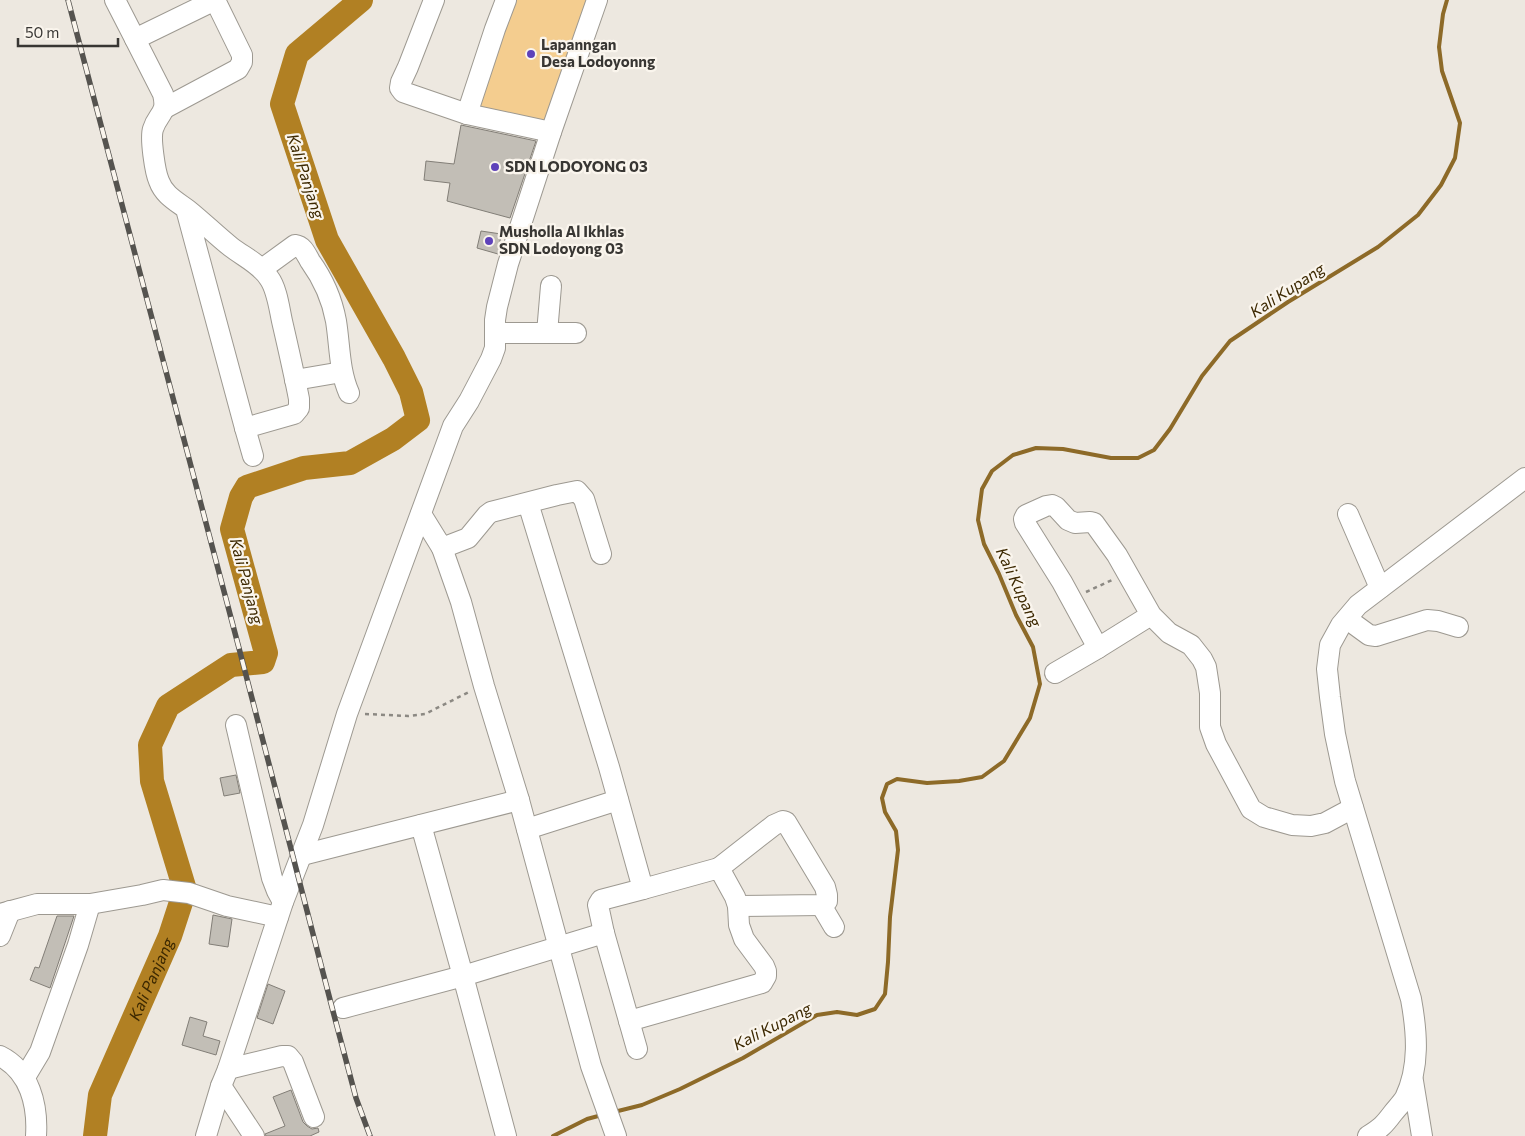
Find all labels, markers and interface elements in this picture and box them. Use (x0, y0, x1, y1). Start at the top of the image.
scale bar (18, 15, 118, 47)
text: 50 m (25, 23, 59, 41)
place label: Lapanngan Desa Lodoyonng (541, 35, 655, 70)
marker: Lapanngan Desa Lodoyonng (525, 48, 537, 60)
water label: Kali Panjang (284, 131, 330, 222)
place label: SDN LODOYONG 03 (505, 157, 648, 175)
marker: SDN LODOYONG 03 (489, 161, 501, 173)
place label: Musholla Al Ikhlas SDN Lodoyong 03 (499, 222, 624, 257)
marker: Musholla Al Ikhlas SDN Lodoyong 03 (483, 235, 495, 247)
water label: Kali Kupang (1246, 258, 1329, 321)
water label: Kali Panjang (227, 536, 268, 627)
water label: Kali Kupang (993, 544, 1047, 631)
water label: Kali Panjang (124, 933, 178, 1023)
water label: Kali Kupang (729, 997, 815, 1053)

